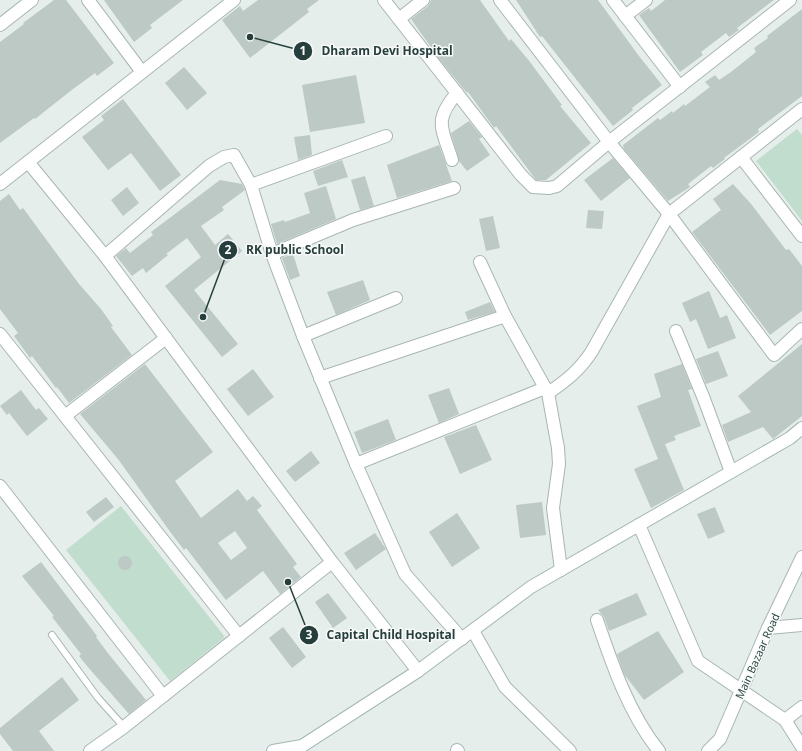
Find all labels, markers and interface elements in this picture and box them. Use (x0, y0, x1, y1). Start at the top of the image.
callout: Dharam Devi Hospital (293, 39, 460, 63)
text: 1 (300, 42, 306, 59)
text: Dharam Devi Hospital (321, 42, 453, 59)
callout: RK public School (218, 238, 352, 262)
text: 2 (225, 241, 232, 258)
text: RK public School (246, 241, 344, 258)
street label: Main Bazaar Road (731, 611, 783, 701)
callout: Capital Child Hospital (299, 623, 464, 647)
text: 3 (306, 626, 313, 643)
text: Capital Child Hospital (327, 626, 455, 643)

